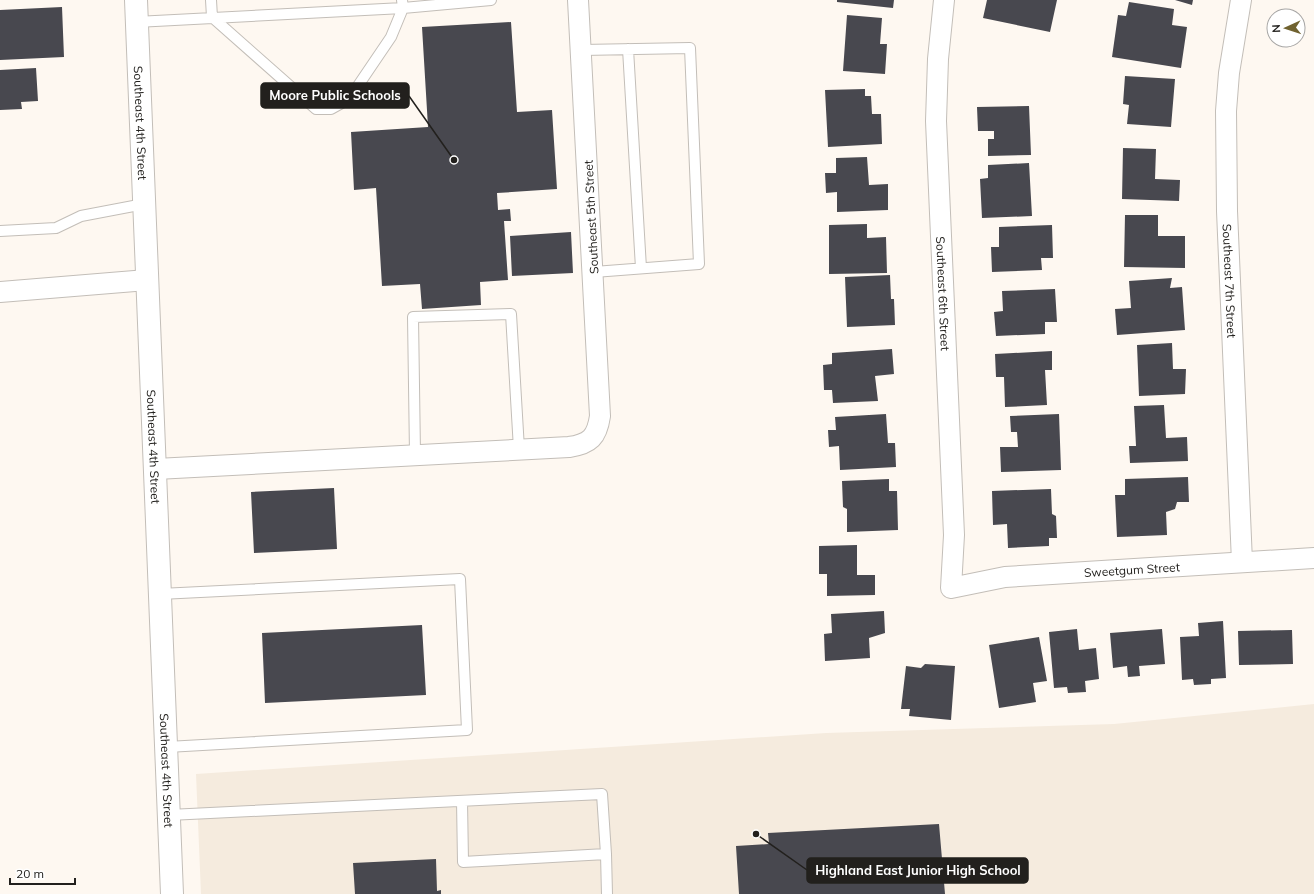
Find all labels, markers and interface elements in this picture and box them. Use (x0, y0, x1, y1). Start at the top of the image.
north arrow (1266, 8, 1306, 48)
text: N (1269, 24, 1283, 33)
street label: Southeast 4th Street (131, 65, 151, 180)
callout: Moore Public Schools (261, 83, 409, 108)
text: Moore Public Schools (269, 87, 401, 103)
street label: Southeast 5th Street (581, 160, 601, 274)
street label: Southeast 7th Street (1220, 223, 1240, 338)
street label: Southeast 6th Street (934, 236, 953, 351)
street label: Southeast 4th Street (144, 389, 164, 504)
street label: Sweetgum Street (1083, 559, 1180, 580)
street label: Southeast 4th Street (157, 713, 177, 828)
callout: Highland East Junior High School (807, 858, 1028, 883)
scale bar (10, 860, 75, 886)
text: Highland East Junior High School (815, 862, 1021, 878)
text: 20 m (16, 866, 44, 881)

